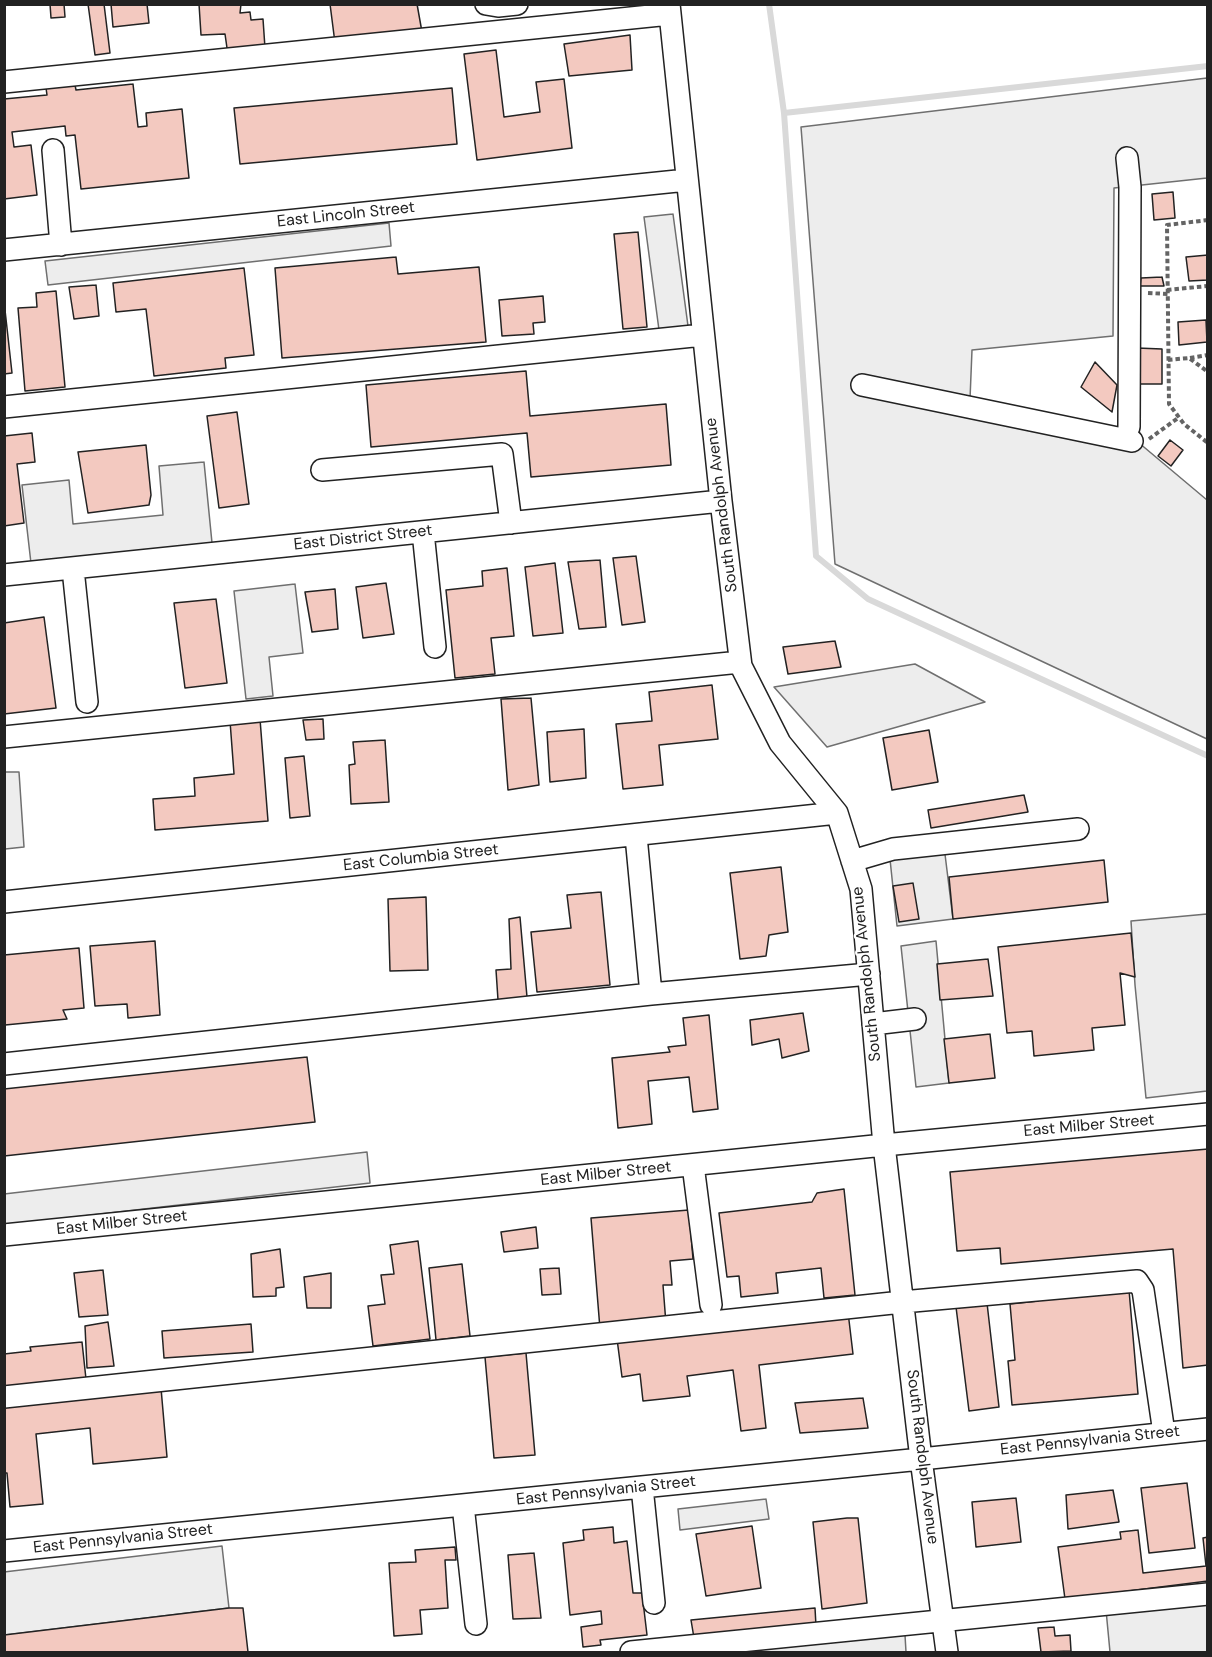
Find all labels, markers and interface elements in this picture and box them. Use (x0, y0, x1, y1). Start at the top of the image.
street label: East Lincoln Street (276, 198, 416, 232)
street label: South Randolph Avenue (702, 417, 742, 593)
street label: East District Street (293, 521, 433, 555)
street label: East Columbia Street (342, 840, 500, 876)
street label: South Randolph Avenue (848, 886, 886, 1062)
street label: East Milber Street (1023, 1111, 1155, 1141)
street label: East Milber Street (540, 1158, 672, 1190)
street label: East Milber Street (56, 1207, 188, 1239)
street label: South Randolph Avenue (902, 1369, 942, 1545)
street label: East Pennsylvania Street (999, 1422, 1181, 1460)
street label: East Pennsylvania Street (515, 1472, 697, 1510)
street label: East Pennsylvania Street (32, 1520, 214, 1558)

